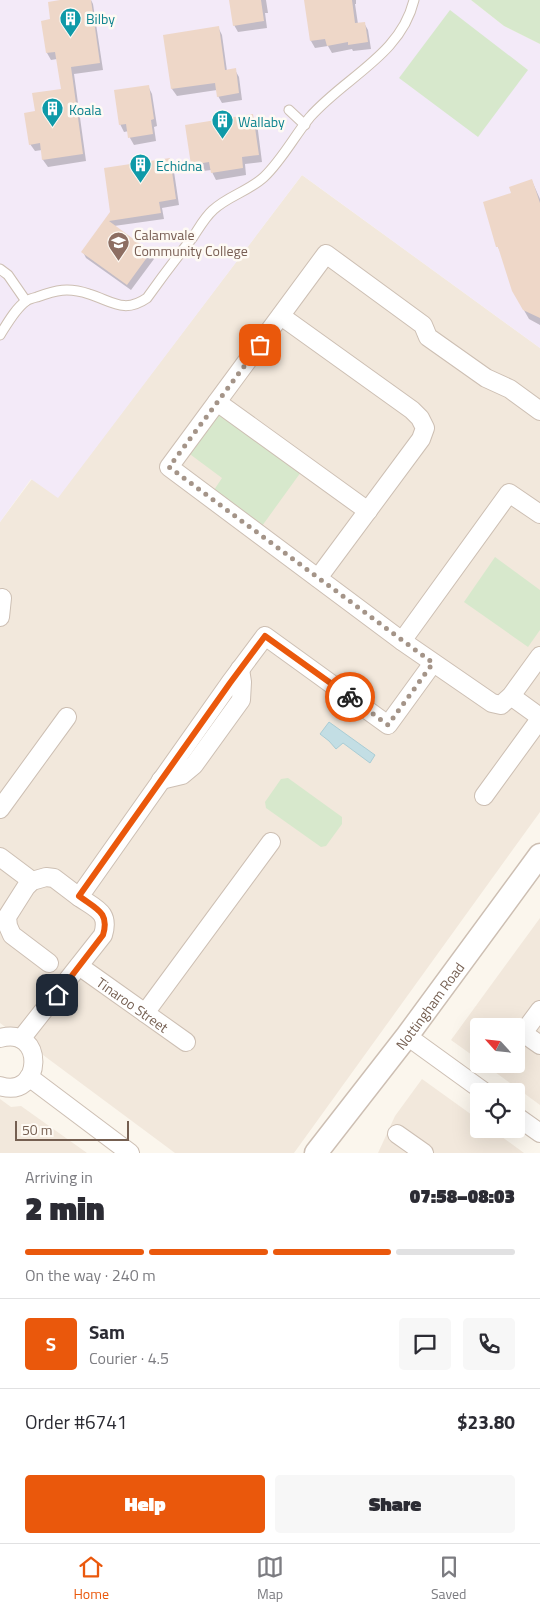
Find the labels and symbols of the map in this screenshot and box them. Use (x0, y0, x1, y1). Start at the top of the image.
building icon: Bilby (58, 6, 82, 37)
place label: Bilby (86, 8, 115, 29)
building icon: Koala (41, 97, 65, 128)
place label: Koala (69, 99, 101, 120)
building icon: Wallaby (210, 109, 234, 140)
place label: Wallaby (238, 111, 285, 132)
building icon: Echidna (128, 153, 152, 184)
place label: Echidna (156, 155, 202, 176)
place label: Calamvale Community College (134, 224, 248, 261)
school or university icon: Calamvale Community College (106, 230, 130, 261)
pin (239, 324, 281, 366)
courier (325, 672, 375, 722)
street label: Nottingham Road (390, 957, 469, 1054)
street label: Tinaroo Street (93, 971, 173, 1037)
pin (36, 974, 78, 1016)
north arrow (470, 1018, 525, 1072)
scale bar (15, 1118, 129, 1141)

